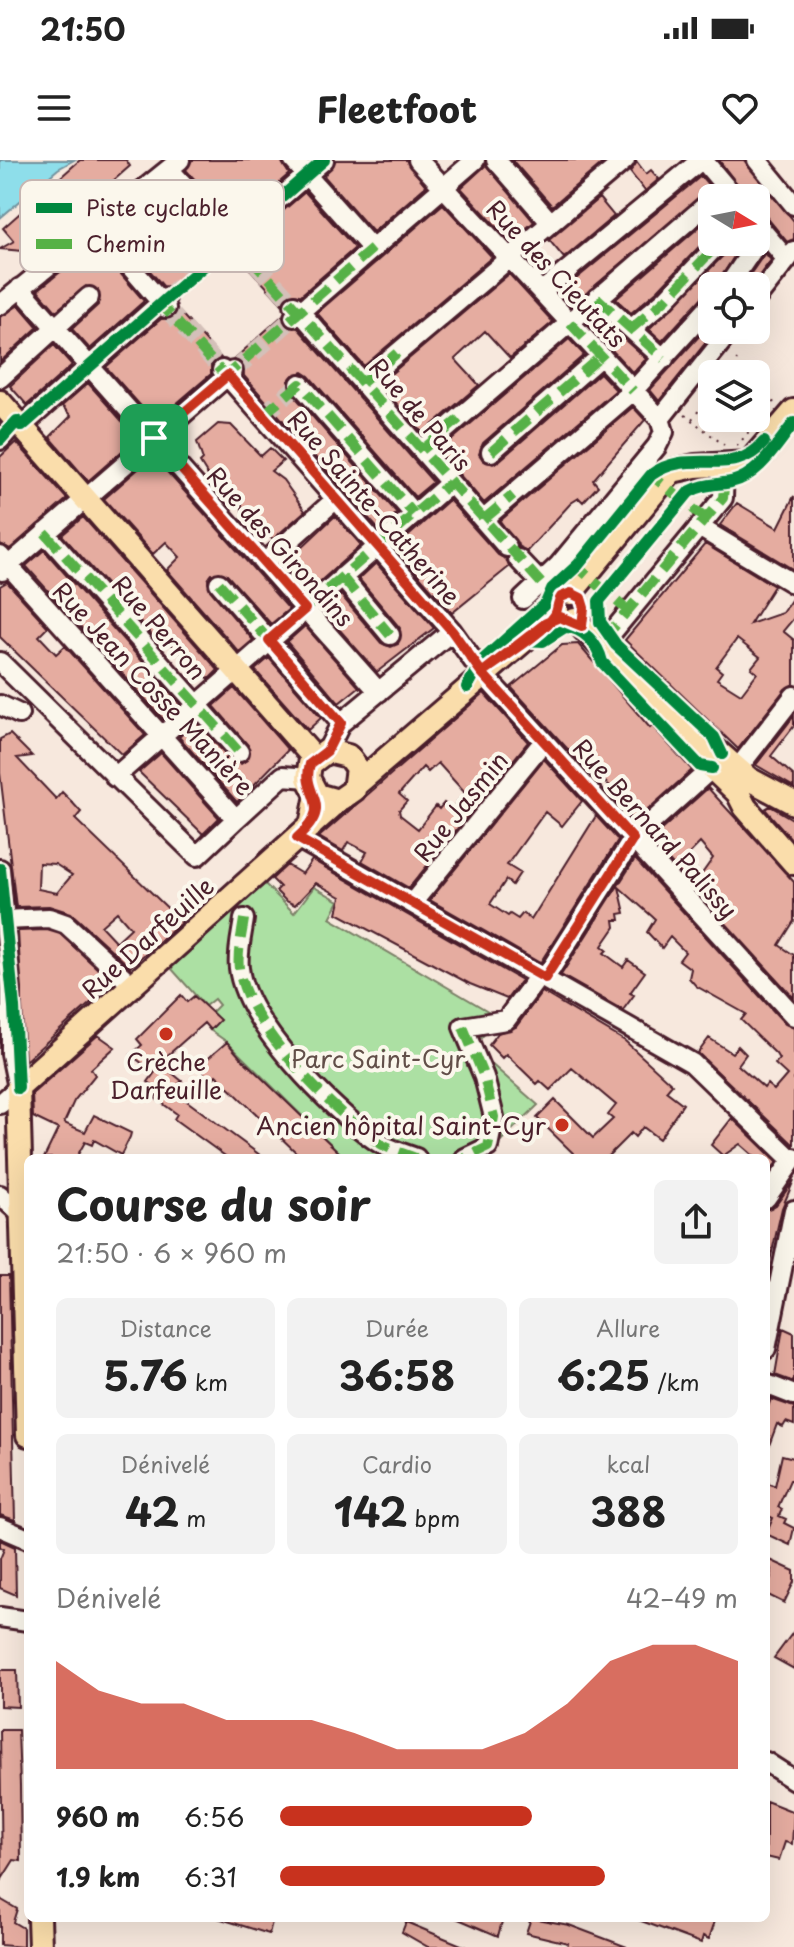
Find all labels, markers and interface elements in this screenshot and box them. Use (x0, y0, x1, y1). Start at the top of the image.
text: 21:50 (40, 6, 125, 51)
text: Fleetfoot (317, 81, 477, 135)
icon: menu (32, 86, 76, 130)
icon: heart (718, 86, 762, 130)
legend (20, 180, 284, 272)
north arrow (698, 184, 770, 256)
map controls (698, 184, 770, 432)
text: Piste cyclable (86, 190, 229, 223)
street label: Rue des Cieutats (479, 191, 635, 355)
text: Chemin (86, 226, 166, 259)
button: locate (698, 272, 770, 344)
street label: Rue de Paris (362, 349, 481, 479)
button: layers (698, 360, 770, 432)
street label: Rue Sainte-Catherine (280, 402, 470, 612)
pin (120, 404, 188, 472)
icon: arrive (132, 416, 176, 460)
street label: Rue des Girondins (199, 458, 363, 634)
street label: Rue Perron (104, 567, 216, 687)
street label: Rue Jean Cosse Manière (45, 573, 263, 803)
street label: Rue Bernard Palissy (565, 730, 747, 926)
street label: Rue Jasmin (404, 743, 516, 869)
street label: Rue Darfeuille (73, 868, 221, 1006)
marker: Crèche Darfeuille (157, 1025, 175, 1043)
park label: Parc Saint-Cyr (291, 1040, 466, 1076)
place label: Crèche Darfeuille (110, 1043, 222, 1107)
place label: Ancien hôpital Saint-Cyr (256, 1107, 547, 1143)
marker: Ancien hôpital Saint-Cyr (553, 1116, 571, 1134)
text: Course du soir (56, 1170, 371, 1236)
button: share (654, 1180, 738, 1264)
text: 21:50 · 6 × 960 m (56, 1233, 287, 1272)
text: Distance (120, 1311, 212, 1344)
text: Durée (365, 1311, 429, 1344)
text: Allure (596, 1311, 660, 1344)
text: 5.76 (103, 1344, 188, 1405)
text: 36:58 (339, 1344, 455, 1405)
text: 6:25 (557, 1344, 650, 1405)
text: km (188, 1365, 228, 1398)
text: /km (650, 1365, 700, 1398)
text: Dénivelé (121, 1447, 210, 1480)
text: Cardio (362, 1447, 432, 1480)
text: kcal (606, 1447, 650, 1480)
text: 42 (125, 1480, 179, 1541)
text: 142 (334, 1480, 407, 1541)
text: 388 (590, 1480, 667, 1541)
text: m (179, 1501, 206, 1534)
text: bpm (407, 1501, 460, 1534)
text: Dénivelé (56, 1578, 161, 1617)
text: 42–49 m (626, 1578, 738, 1617)
text: 960 m (56, 1797, 140, 1836)
text: 6:56 (184, 1797, 244, 1836)
text: 1.9 km (56, 1857, 140, 1896)
text: 6:31 (184, 1857, 237, 1896)

